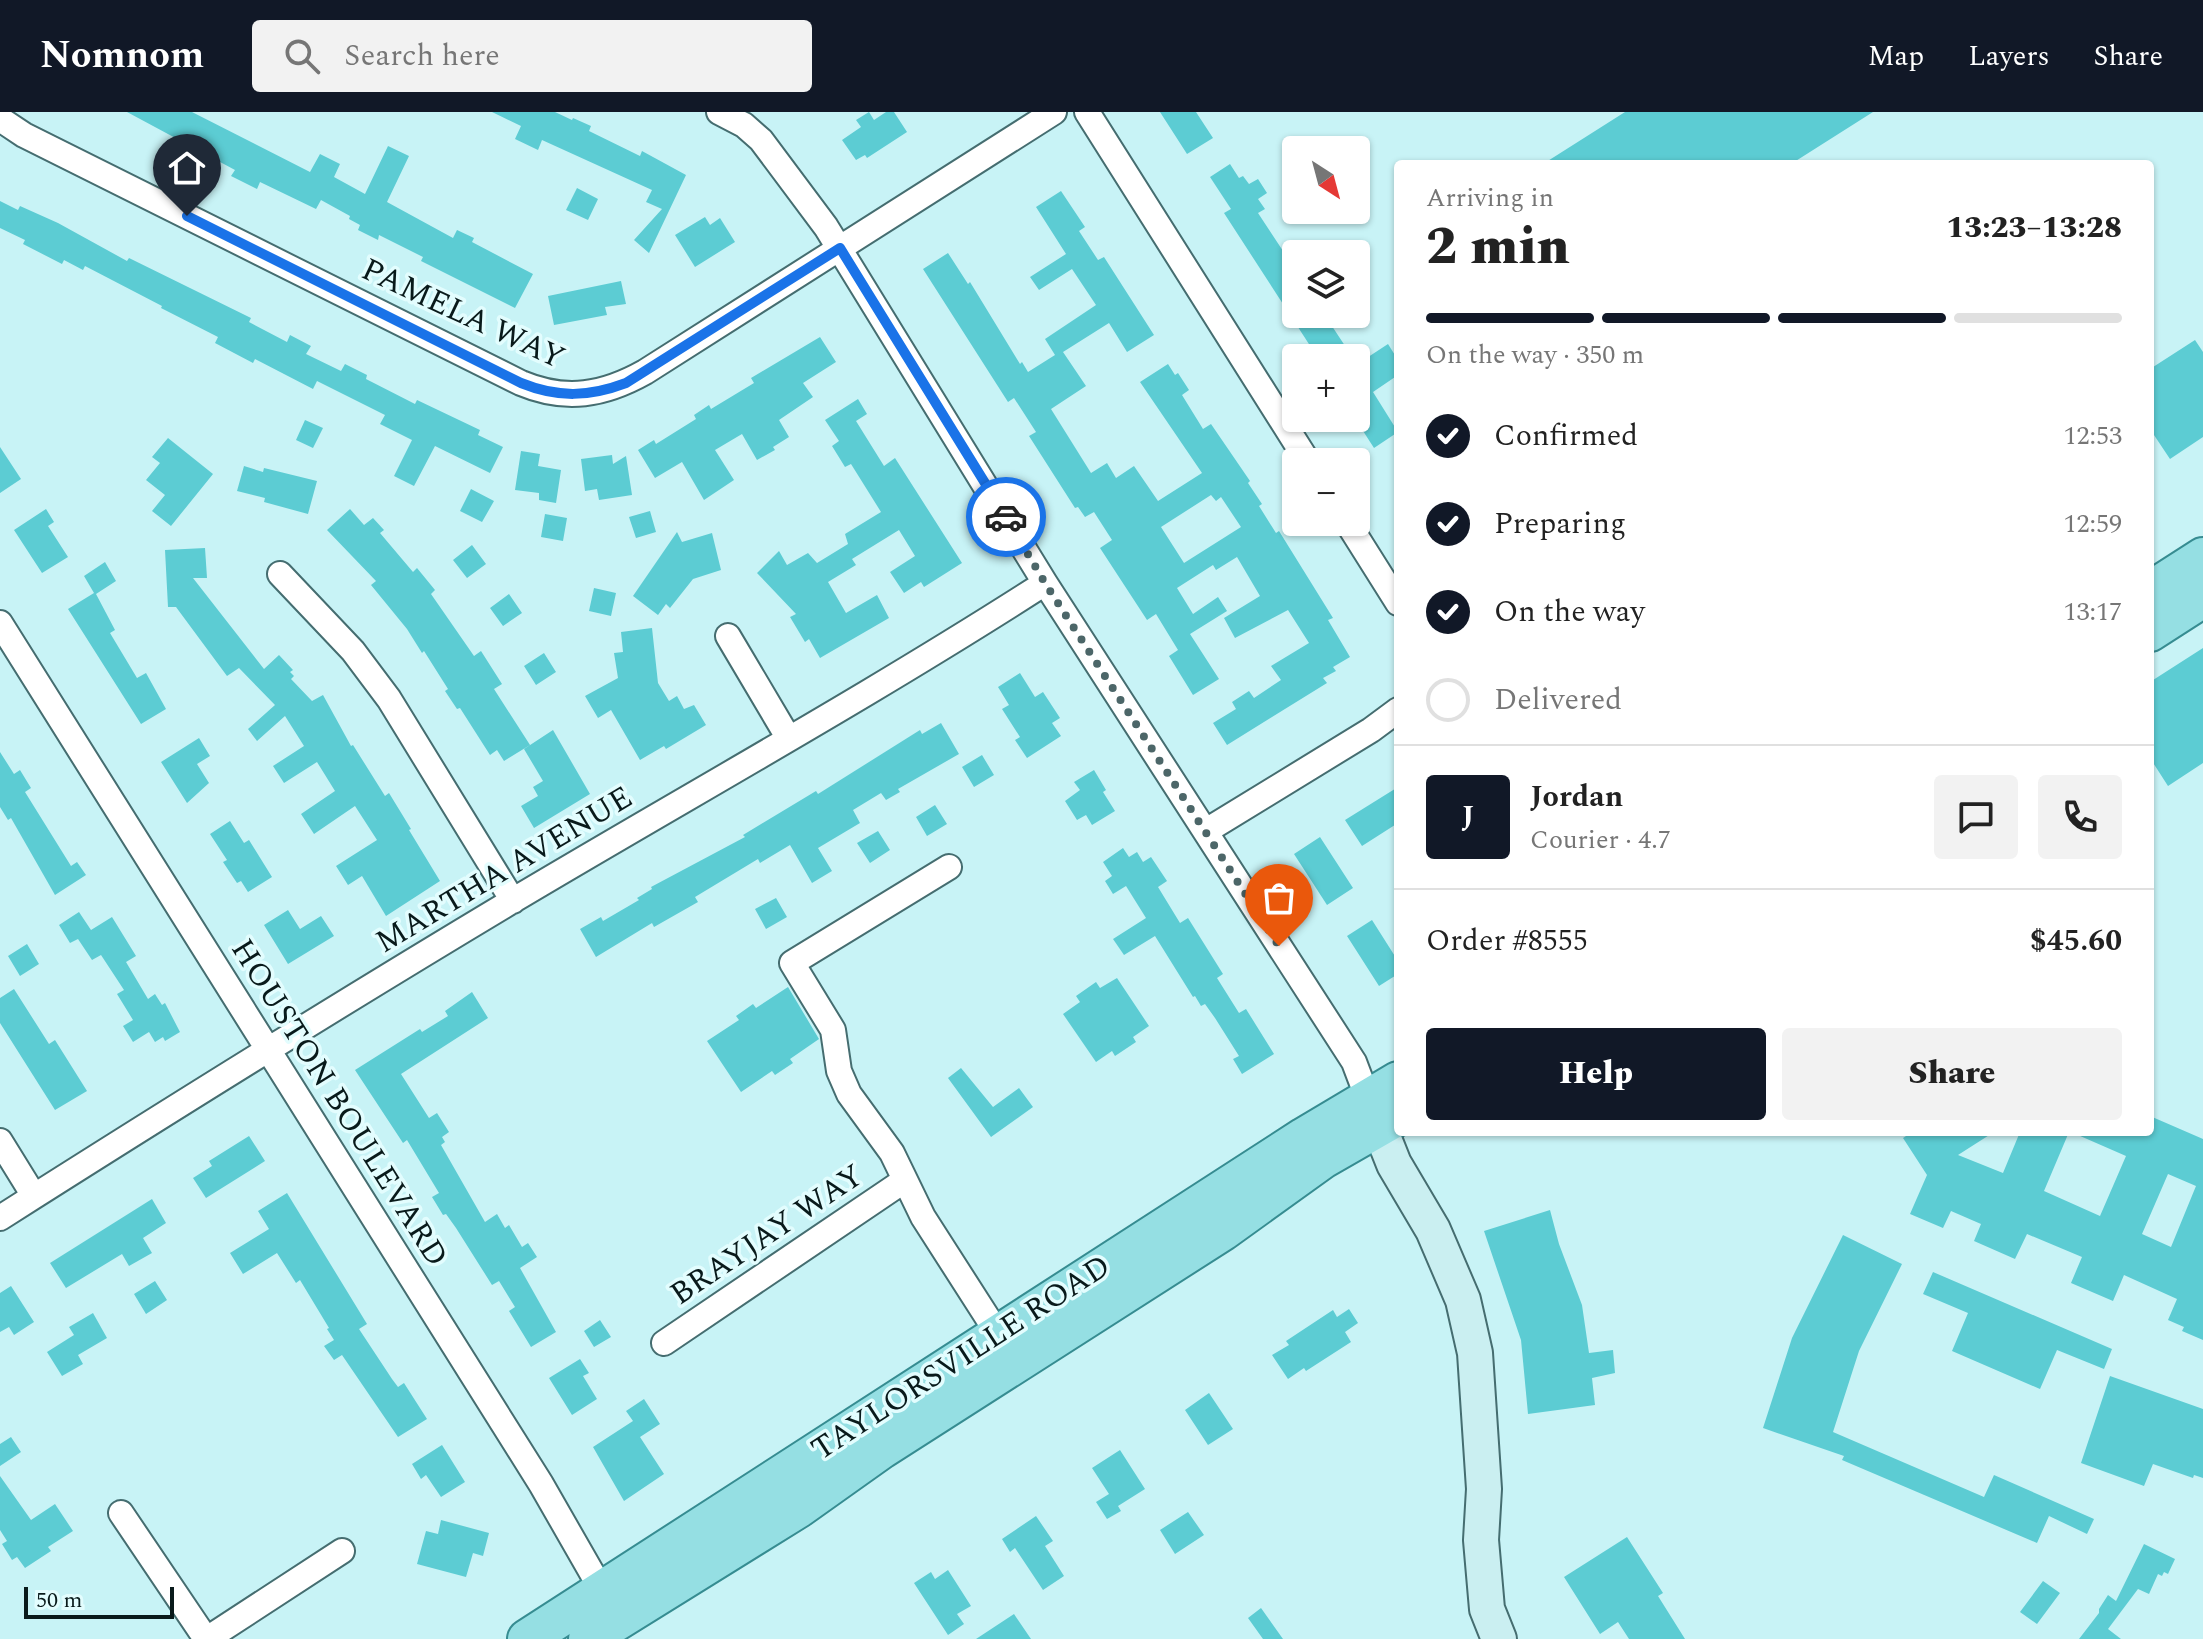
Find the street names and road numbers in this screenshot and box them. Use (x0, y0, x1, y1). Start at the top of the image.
street label: PAMELA WAY (353, 245, 573, 383)
street label: MARTHA AVENUE (366, 774, 642, 966)
street label: HOUSTON BOULEVARD (218, 929, 460, 1277)
street label: BRAYJAY WAY (660, 1152, 874, 1318)
street label: TAYLORSVILLE ROAD (801, 1242, 1121, 1474)

